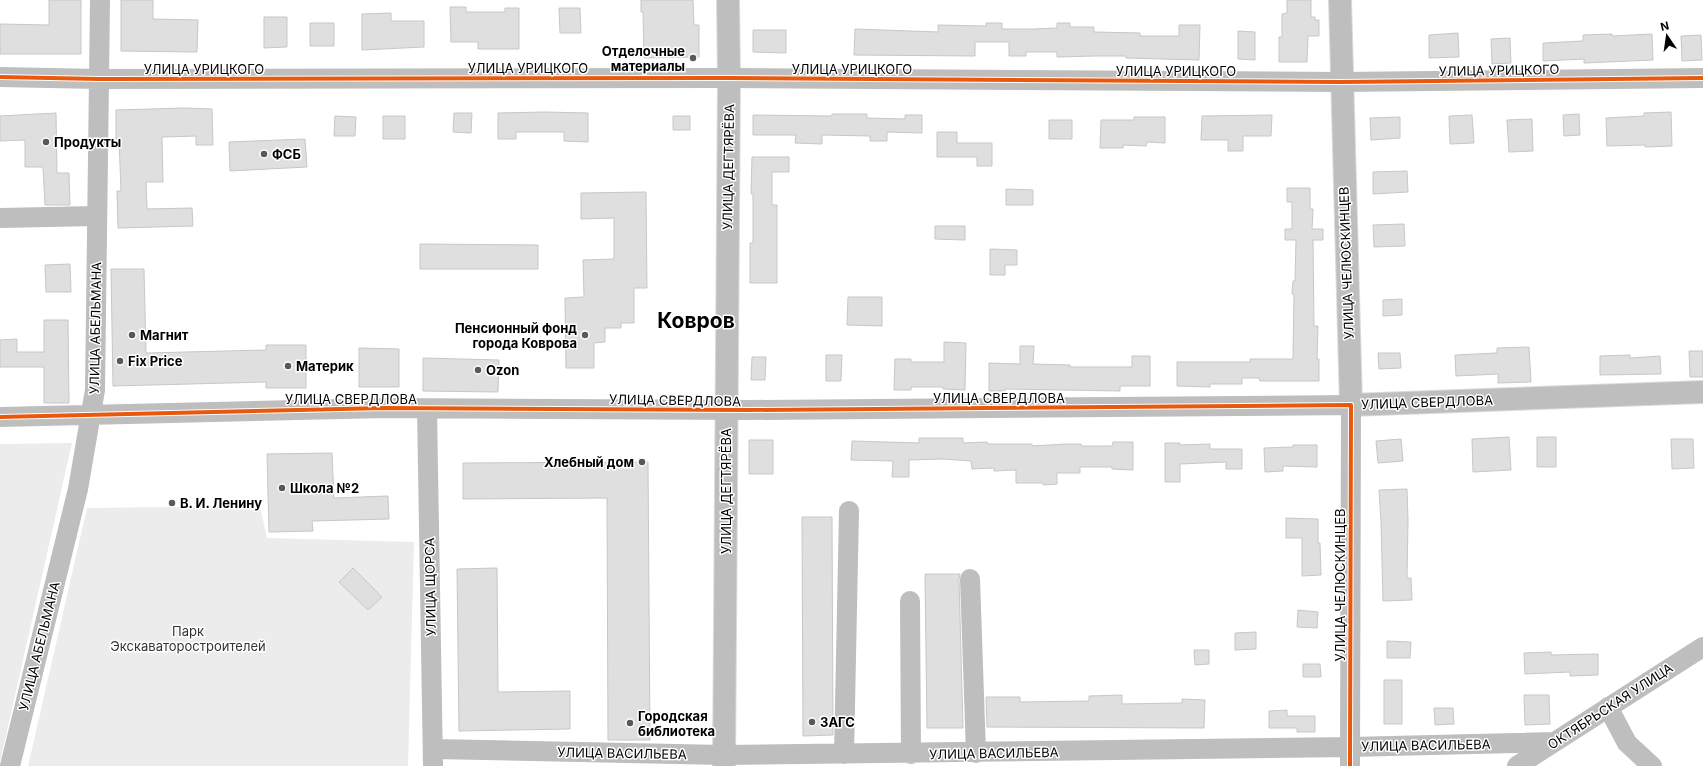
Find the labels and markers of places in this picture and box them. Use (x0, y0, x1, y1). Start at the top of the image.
place label: Отделочные материалы (602, 43, 685, 74)
marker: Отделочные материалы (688, 53, 698, 63)
place label: Продукты (54, 134, 121, 150)
marker: Продукты (41, 137, 51, 147)
place label: ФСБ (272, 146, 301, 162)
marker: ФСБ (259, 149, 269, 159)
place label: Пенсионный фонд города Коврова (455, 320, 577, 351)
place label: Магнит (140, 327, 189, 343)
marker: Магнит (127, 330, 137, 340)
marker: Пенсионный фонд города Коврова (580, 330, 590, 340)
place label: Fix Price (128, 353, 183, 369)
marker: Fix Price (115, 356, 125, 366)
place label: Материк (296, 358, 354, 374)
marker: Материк (283, 361, 293, 371)
place label: Ozon (486, 362, 519, 378)
marker: Ozon (473, 365, 483, 375)
place label: Хлебный дом (544, 454, 634, 470)
marker: Хлебный дом (637, 457, 647, 467)
place label: Школа №2 (290, 480, 359, 496)
marker: Школа №2 (277, 483, 287, 493)
place label: В. И. Ленину (180, 495, 262, 511)
marker: В. И. Ленину (167, 498, 177, 508)
place label: Городская библиотека (638, 708, 715, 739)
place label: ЗАГС (820, 714, 855, 730)
marker: ЗАГС (807, 717, 817, 727)
marker: Городская библиотека (625, 718, 635, 728)

